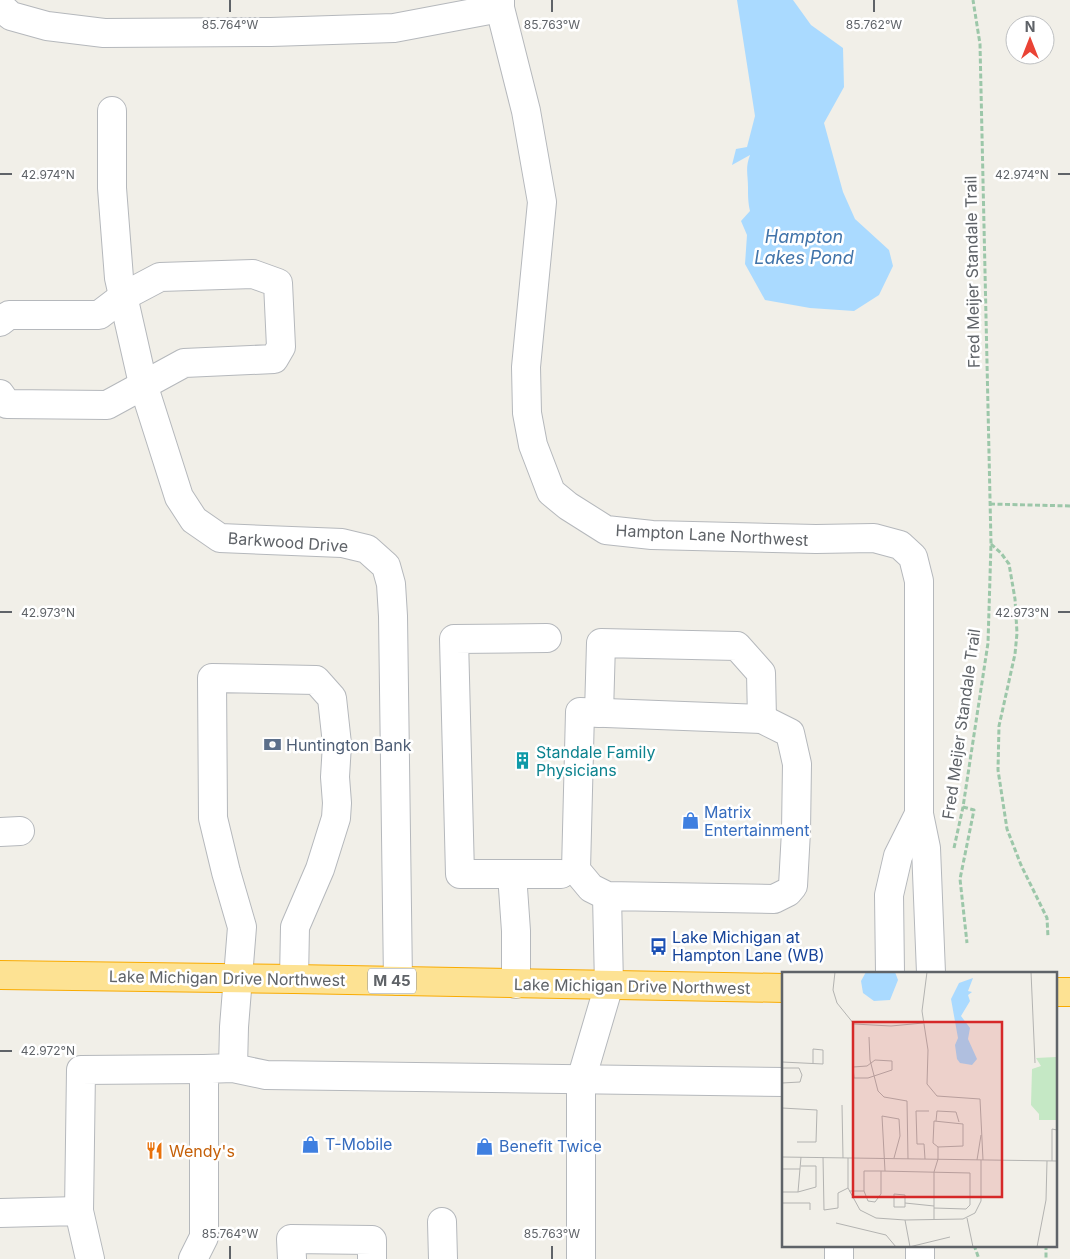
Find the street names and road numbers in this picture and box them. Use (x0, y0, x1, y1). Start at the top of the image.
street label: Fred Meijer Standale Trail (960, 176, 984, 368)
street label: Hampton Lane Northwest (615, 520, 809, 550)
street label: Barkwood Drive (227, 528, 349, 556)
street label: Fred Meijer Standale Trail (938, 627, 984, 821)
street label: Lake Michigan Drive Northwest (109, 966, 345, 990)
road number: M 45 (368, 968, 416, 994)
street label: Lake Michigan Drive Northwest (514, 974, 750, 998)

